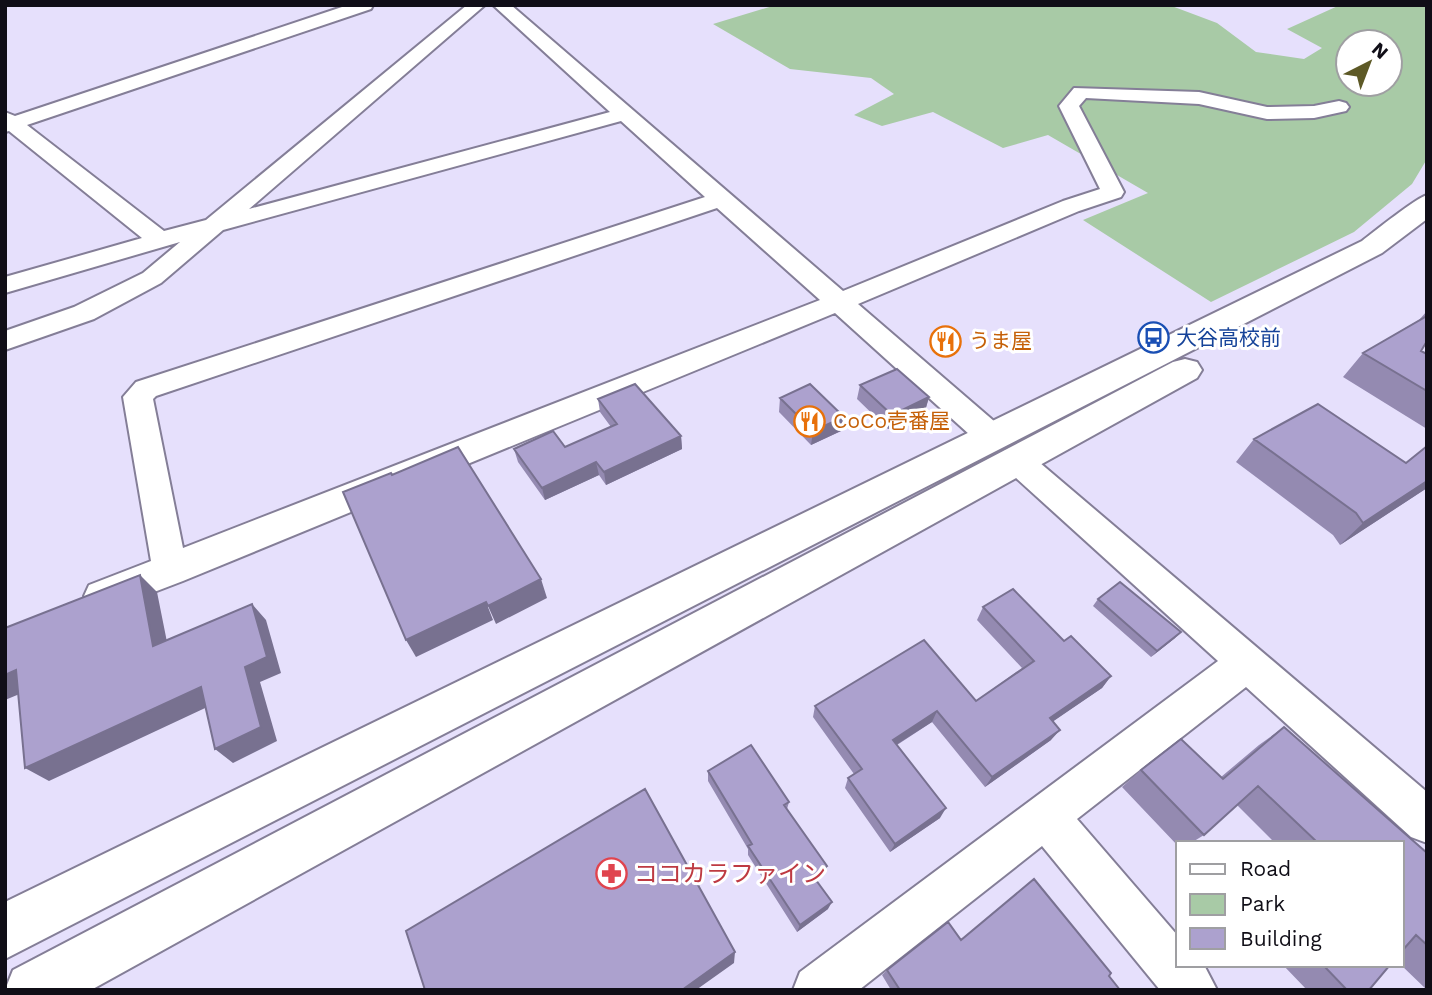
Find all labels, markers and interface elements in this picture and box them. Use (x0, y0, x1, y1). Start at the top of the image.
north arrow (1334, 28, 1404, 98)
text: N (1367, 37, 1393, 64)
bus stop icon: 大谷高校前 (1136, 321, 1170, 355)
restaurant icon: うま屋 (929, 324, 963, 358)
place label: 大谷高校前 (1176, 325, 1281, 350)
place label: うま屋 (969, 328, 1032, 353)
restaurant icon: CoCo壱番屋 (793, 404, 827, 438)
place label: CoCo壱番屋 (833, 408, 950, 433)
legend (1176, 841, 1404, 967)
text: Road (1240, 856, 1291, 881)
pharmacy icon: ココカラファイン (594, 857, 628, 891)
place label: ココカラファイン (634, 860, 826, 888)
text: Park (1240, 891, 1285, 916)
text: Building (1240, 926, 1322, 951)

